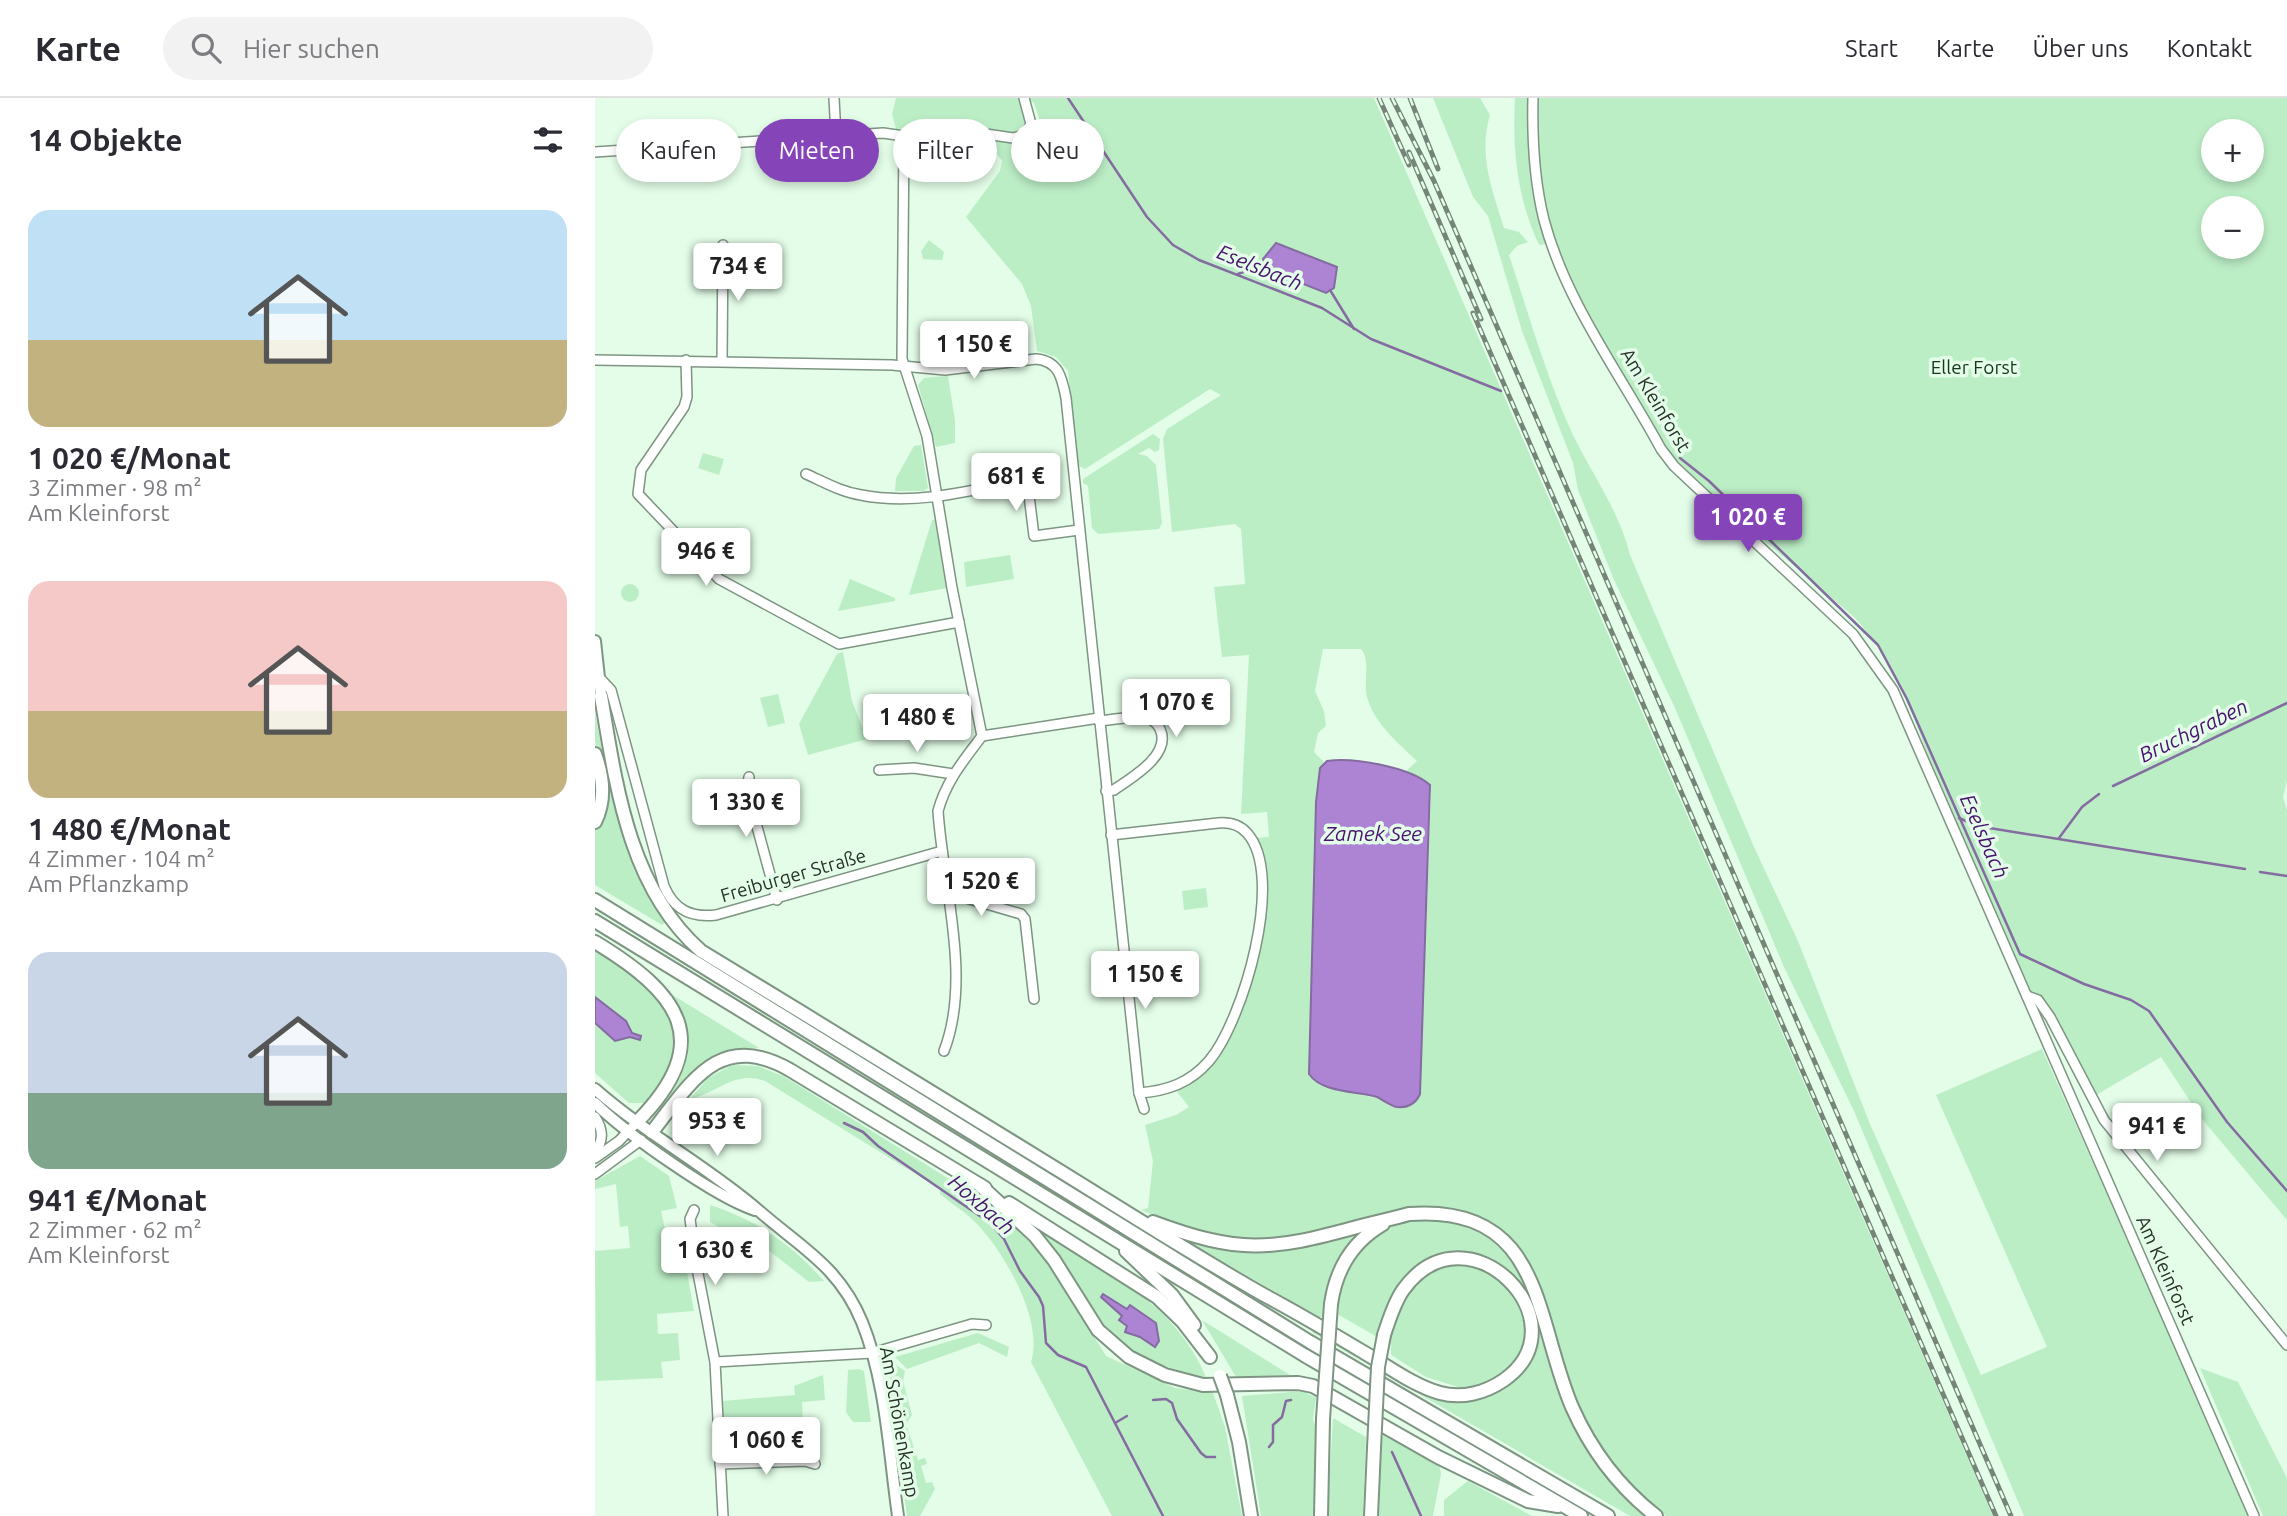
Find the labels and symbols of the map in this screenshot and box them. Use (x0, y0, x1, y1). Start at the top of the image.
water label: Eselsbach (1214, 239, 1306, 295)
pin: 734 € (689, 244, 787, 303)
pin: 1 150 € (909, 322, 1039, 381)
street label: Am Kleinforst (1616, 344, 1696, 456)
park label: Eller Forst (1931, 356, 2018, 378)
pin: 681 € (967, 454, 1065, 513)
pin: 1 020 € (1683, 494, 1813, 554)
pin: 946 € (657, 528, 755, 588)
pin: 1 070 € (1111, 680, 1241, 739)
water label: Bruchgraben (2135, 693, 2251, 767)
pin: 1 480 € (852, 694, 982, 754)
pin: 1 330 € (681, 780, 811, 839)
water label: Eselsbach (1956, 790, 2014, 882)
water label: Zamek See (1323, 821, 1422, 845)
street label: Freiburger Straße (718, 844, 868, 906)
pin: 1 520 € (916, 858, 1046, 918)
pin: 1 150 € (1080, 951, 1210, 1011)
pin: 953 € (668, 1098, 766, 1158)
pin: 941 € (2108, 1104, 2206, 1163)
water label: Hoxbach (944, 1169, 1020, 1239)
street label: Am Kleinforst (2132, 1212, 2200, 1328)
pin: 1 630 € (650, 1228, 780, 1287)
street label: Am Schönenkamp (876, 1345, 924, 1499)
pin: 1 060 € (701, 1418, 831, 1477)

